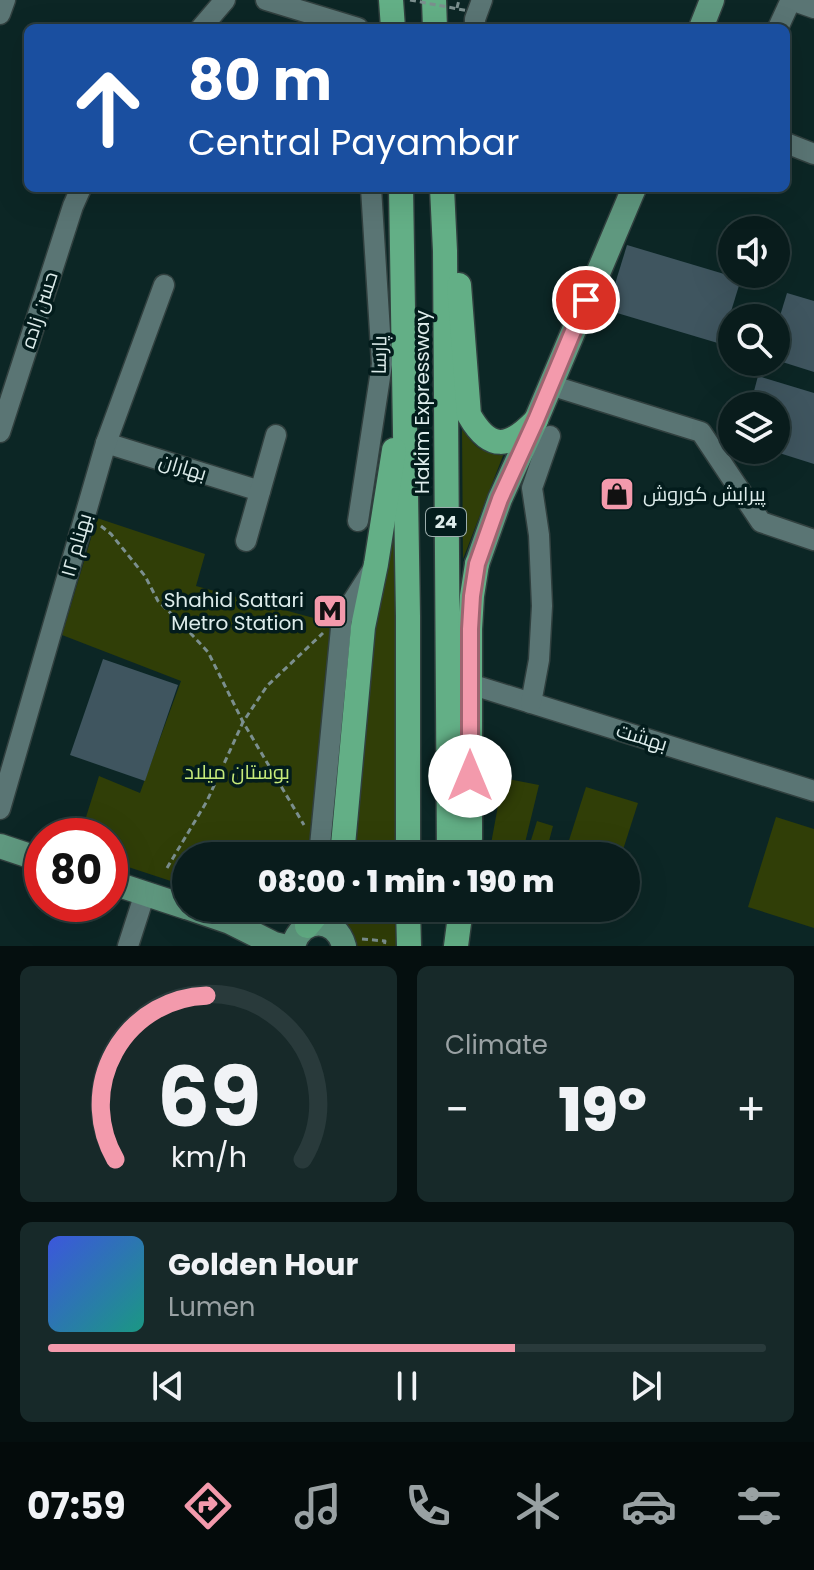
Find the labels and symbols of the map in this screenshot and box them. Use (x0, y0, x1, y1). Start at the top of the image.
pin (552, 266, 620, 334)
street label: حسن زاده (13, 268, 65, 352)
street label: Hakim Expressway (408, 310, 436, 494)
street label: پارسا (365, 335, 393, 375)
street label: بهاران (156, 447, 210, 487)
shop icon: پیرایش کوروش (598, 475, 636, 513)
place label: پیرایش کوروش (643, 480, 766, 508)
road number: 24 (426, 508, 466, 536)
street label: بهنام ۱۲ (54, 510, 98, 580)
place label: Shahid Sattari Metro Station (164, 586, 304, 637)
metro station icon: Shahid Sattari Metro Station (311, 592, 349, 630)
street label: بهشت (613, 716, 671, 758)
position arrow (428, 734, 512, 818)
park label: بوستان میلاد (184, 758, 290, 786)
speed limit sign: 80 (24, 818, 128, 922)

